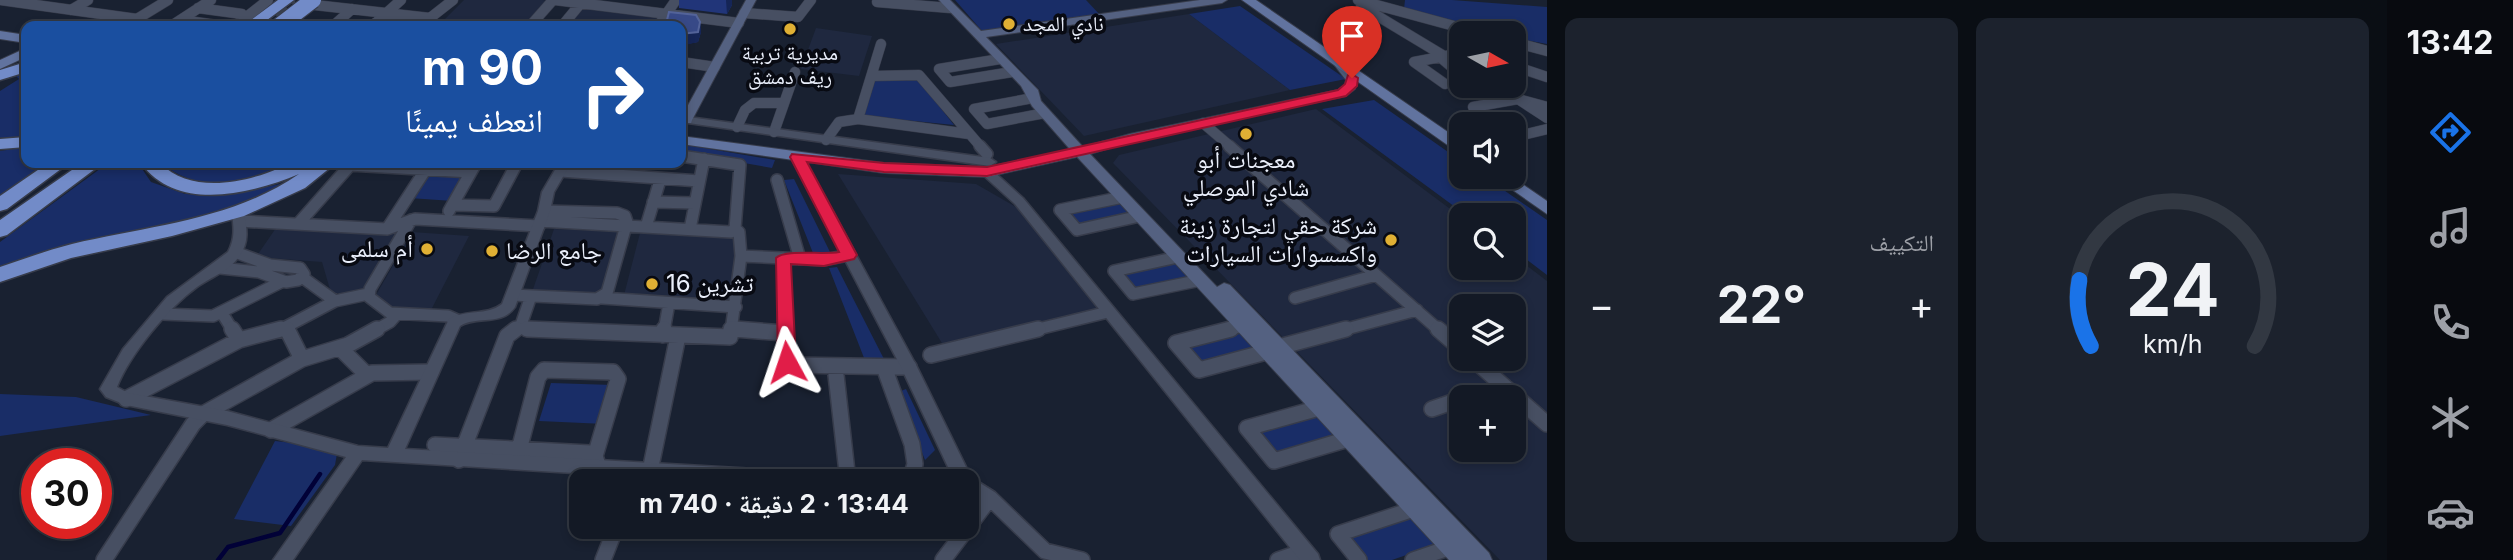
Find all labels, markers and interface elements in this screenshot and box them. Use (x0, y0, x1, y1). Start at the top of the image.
pin (1322, 6, 1382, 78)
place label: نادي المجد (1023, 11, 1104, 40)
marker: نادي المجد (1001, 16, 1017, 32)
icon: arrive (1333, 17, 1371, 55)
marker: مديرية تربية ريف دمشق (782, 21, 798, 37)
north arrow (1449, 21, 1526, 98)
map controls (1449, 21, 1526, 462)
text: 13:42 (2407, 23, 2493, 62)
text: 90 m (422, 38, 543, 97)
place label: مديرية تربية ريف دمشق (742, 40, 838, 90)
icon: right (567, 49, 658, 140)
text: انعطف يمينًا (405, 101, 543, 140)
icon: directions (2426, 108, 2475, 157)
button: sound (1449, 112, 1526, 189)
marker: معجنات أبو شادي الموصلي (1238, 126, 1254, 142)
place label: معجنات أبو شادي الموصلي (1183, 145, 1309, 207)
button: search (1449, 203, 1526, 280)
icon: music (2426, 203, 2475, 252)
place label: شركة حقي لتجارة زينة واكسسوارات السيارات (1179, 211, 1377, 268)
text: التكييف (1869, 229, 1934, 257)
marker: شركة حقي لتجارة زينة واكسسوارات السيارات (1383, 232, 1399, 248)
place label: أم سلمى (341, 234, 413, 265)
place label: جامع الرضا (506, 236, 602, 266)
marker: أم سلمى (419, 241, 435, 257)
marker: جامع الرضا (484, 243, 500, 259)
text: 24 (2126, 245, 2219, 334)
place label: 16 تشرين (666, 269, 754, 298)
text: 22° (1717, 273, 1806, 336)
marker: 16 تشرين (644, 276, 660, 292)
text: − (1589, 282, 1614, 328)
text: + (1909, 282, 1934, 328)
button: layers (1449, 294, 1526, 371)
icon: phone (2426, 298, 2475, 347)
position arrow (750, 325, 824, 399)
text: km/h (2143, 329, 2202, 359)
button: + (1449, 385, 1526, 462)
icon: climate (2426, 393, 2475, 442)
speed limit sign: 30 (21, 448, 112, 539)
text: 13:44 · 2 دقيقة · 740 m (639, 488, 909, 519)
icon: car (2426, 488, 2475, 537)

